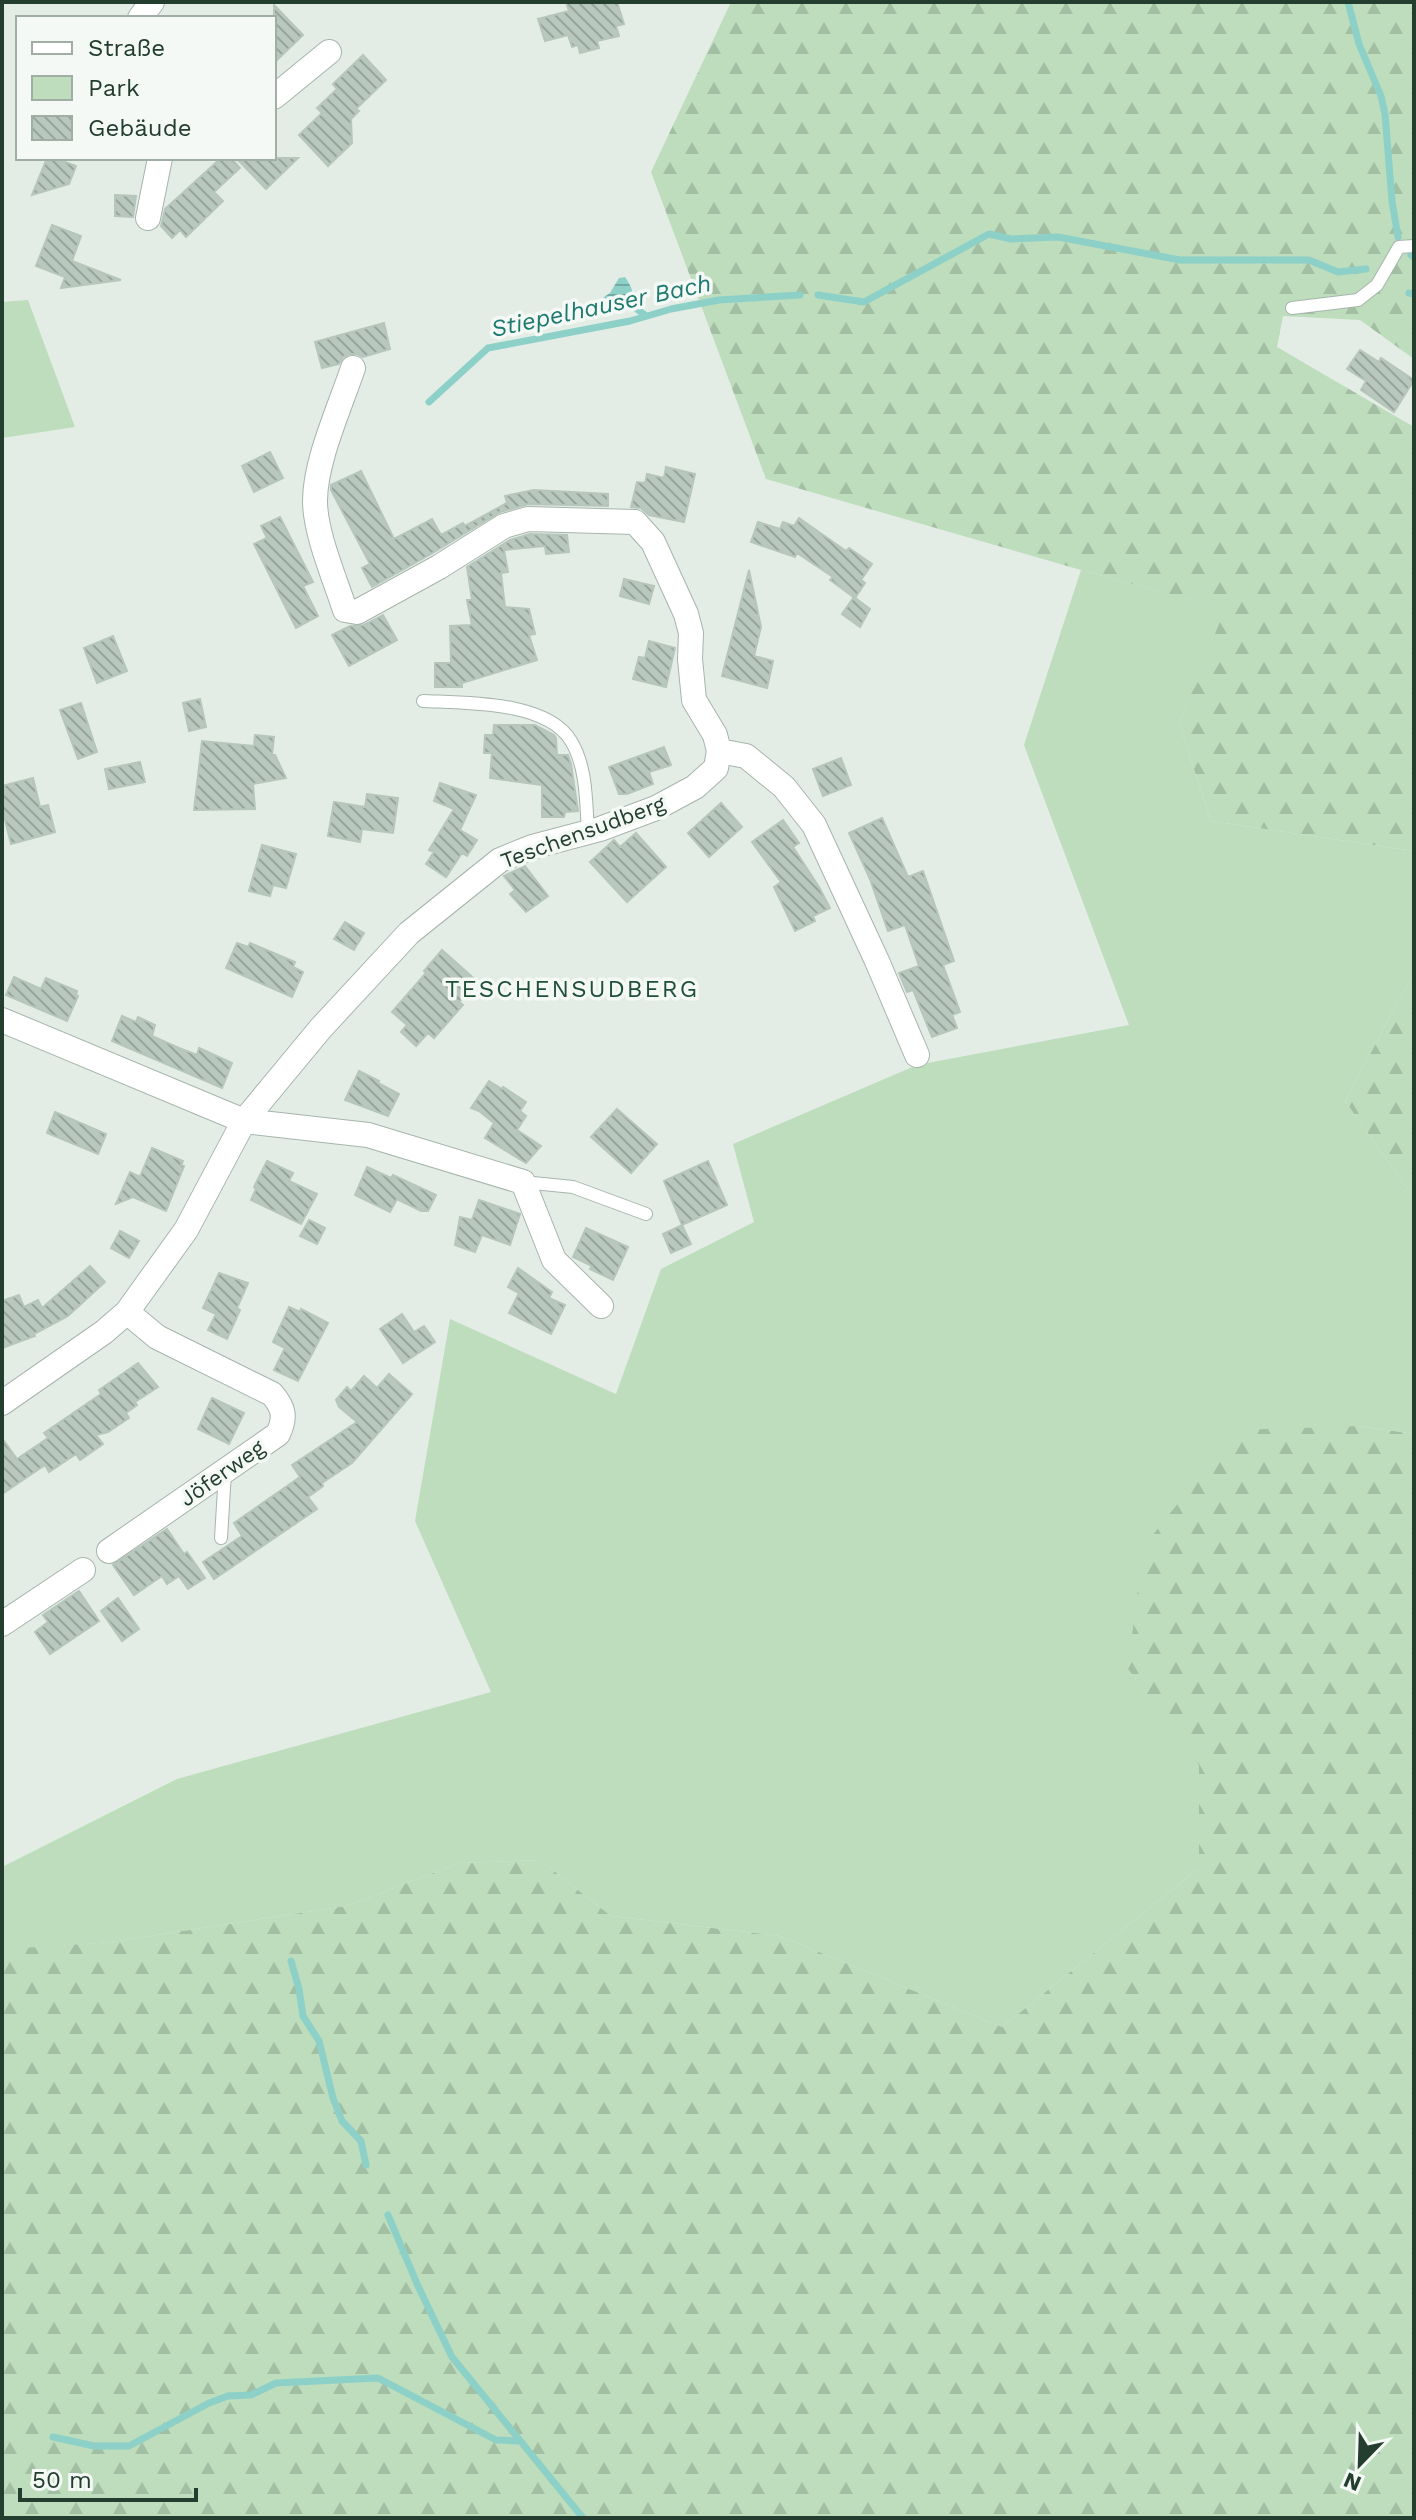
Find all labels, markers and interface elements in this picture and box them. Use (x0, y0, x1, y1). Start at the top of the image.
legend (16, 16, 276, 160)
text: Straße (88, 34, 165, 62)
text: Park (88, 74, 140, 102)
text: Gebäude (88, 114, 192, 142)
water label: Stiepelhauser Bach (488, 269, 714, 343)
street label: Teschensudberg (497, 791, 669, 873)
district label: TESCHENSUDBERG (445, 975, 699, 1003)
street label: Jöferweg (175, 1435, 269, 1511)
north arrow (1320, 2424, 1400, 2504)
scale bar (20, 2452, 196, 2502)
text: 50 m (32, 2466, 92, 2494)
text: N (1340, 2467, 1365, 2497)

